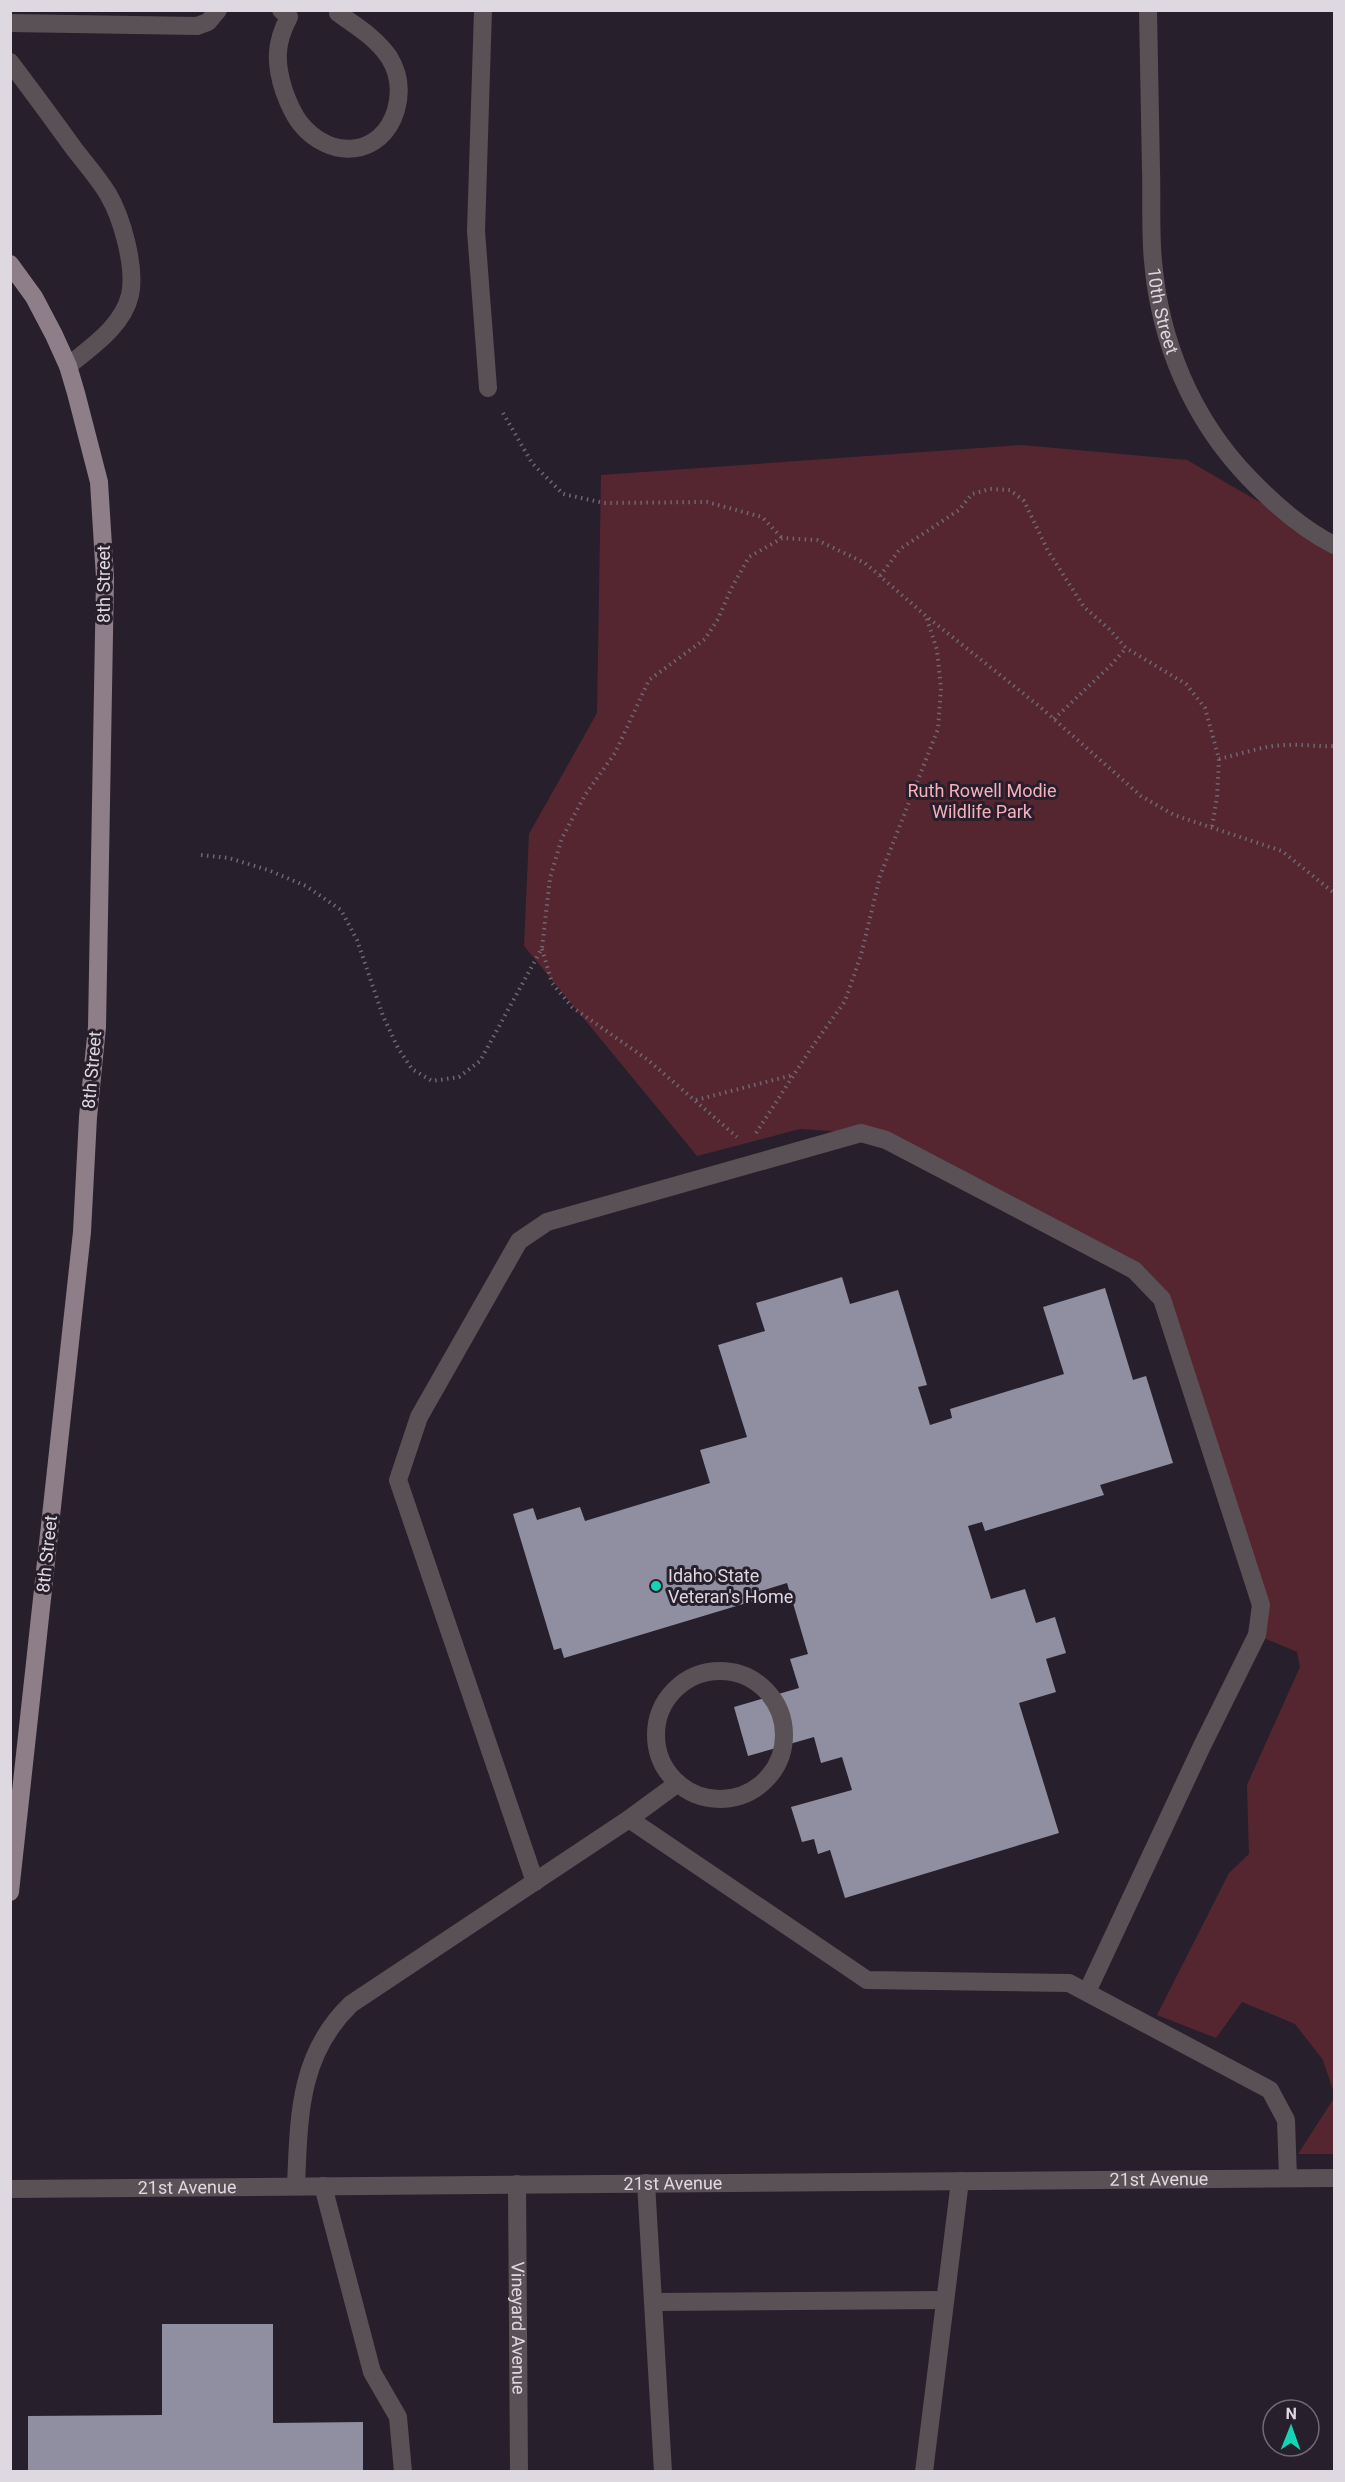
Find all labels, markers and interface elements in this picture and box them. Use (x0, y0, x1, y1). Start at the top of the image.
street label: 10th Street (1144, 267, 1183, 357)
street label: 8th Street (93, 545, 114, 623)
park label: Ruth Rowell Modie Wildlife Park (908, 780, 1056, 822)
street label: 8th Street (78, 1030, 105, 1110)
street label: 8th Street (32, 1514, 61, 1594)
place label: Idaho State Veteran's Home (668, 1565, 793, 1607)
marker: Idaho State Veteran's Home (649, 1579, 663, 1593)
street label: 21st Avenue (1109, 2168, 1208, 2190)
street label: 21st Avenue (623, 2172, 722, 2194)
street label: 21st Avenue (137, 2176, 236, 2198)
street label: Vineyard Avenue (508, 2261, 529, 2395)
north arrow (1261, 2398, 1321, 2458)
text: N (1285, 2404, 1297, 2423)

